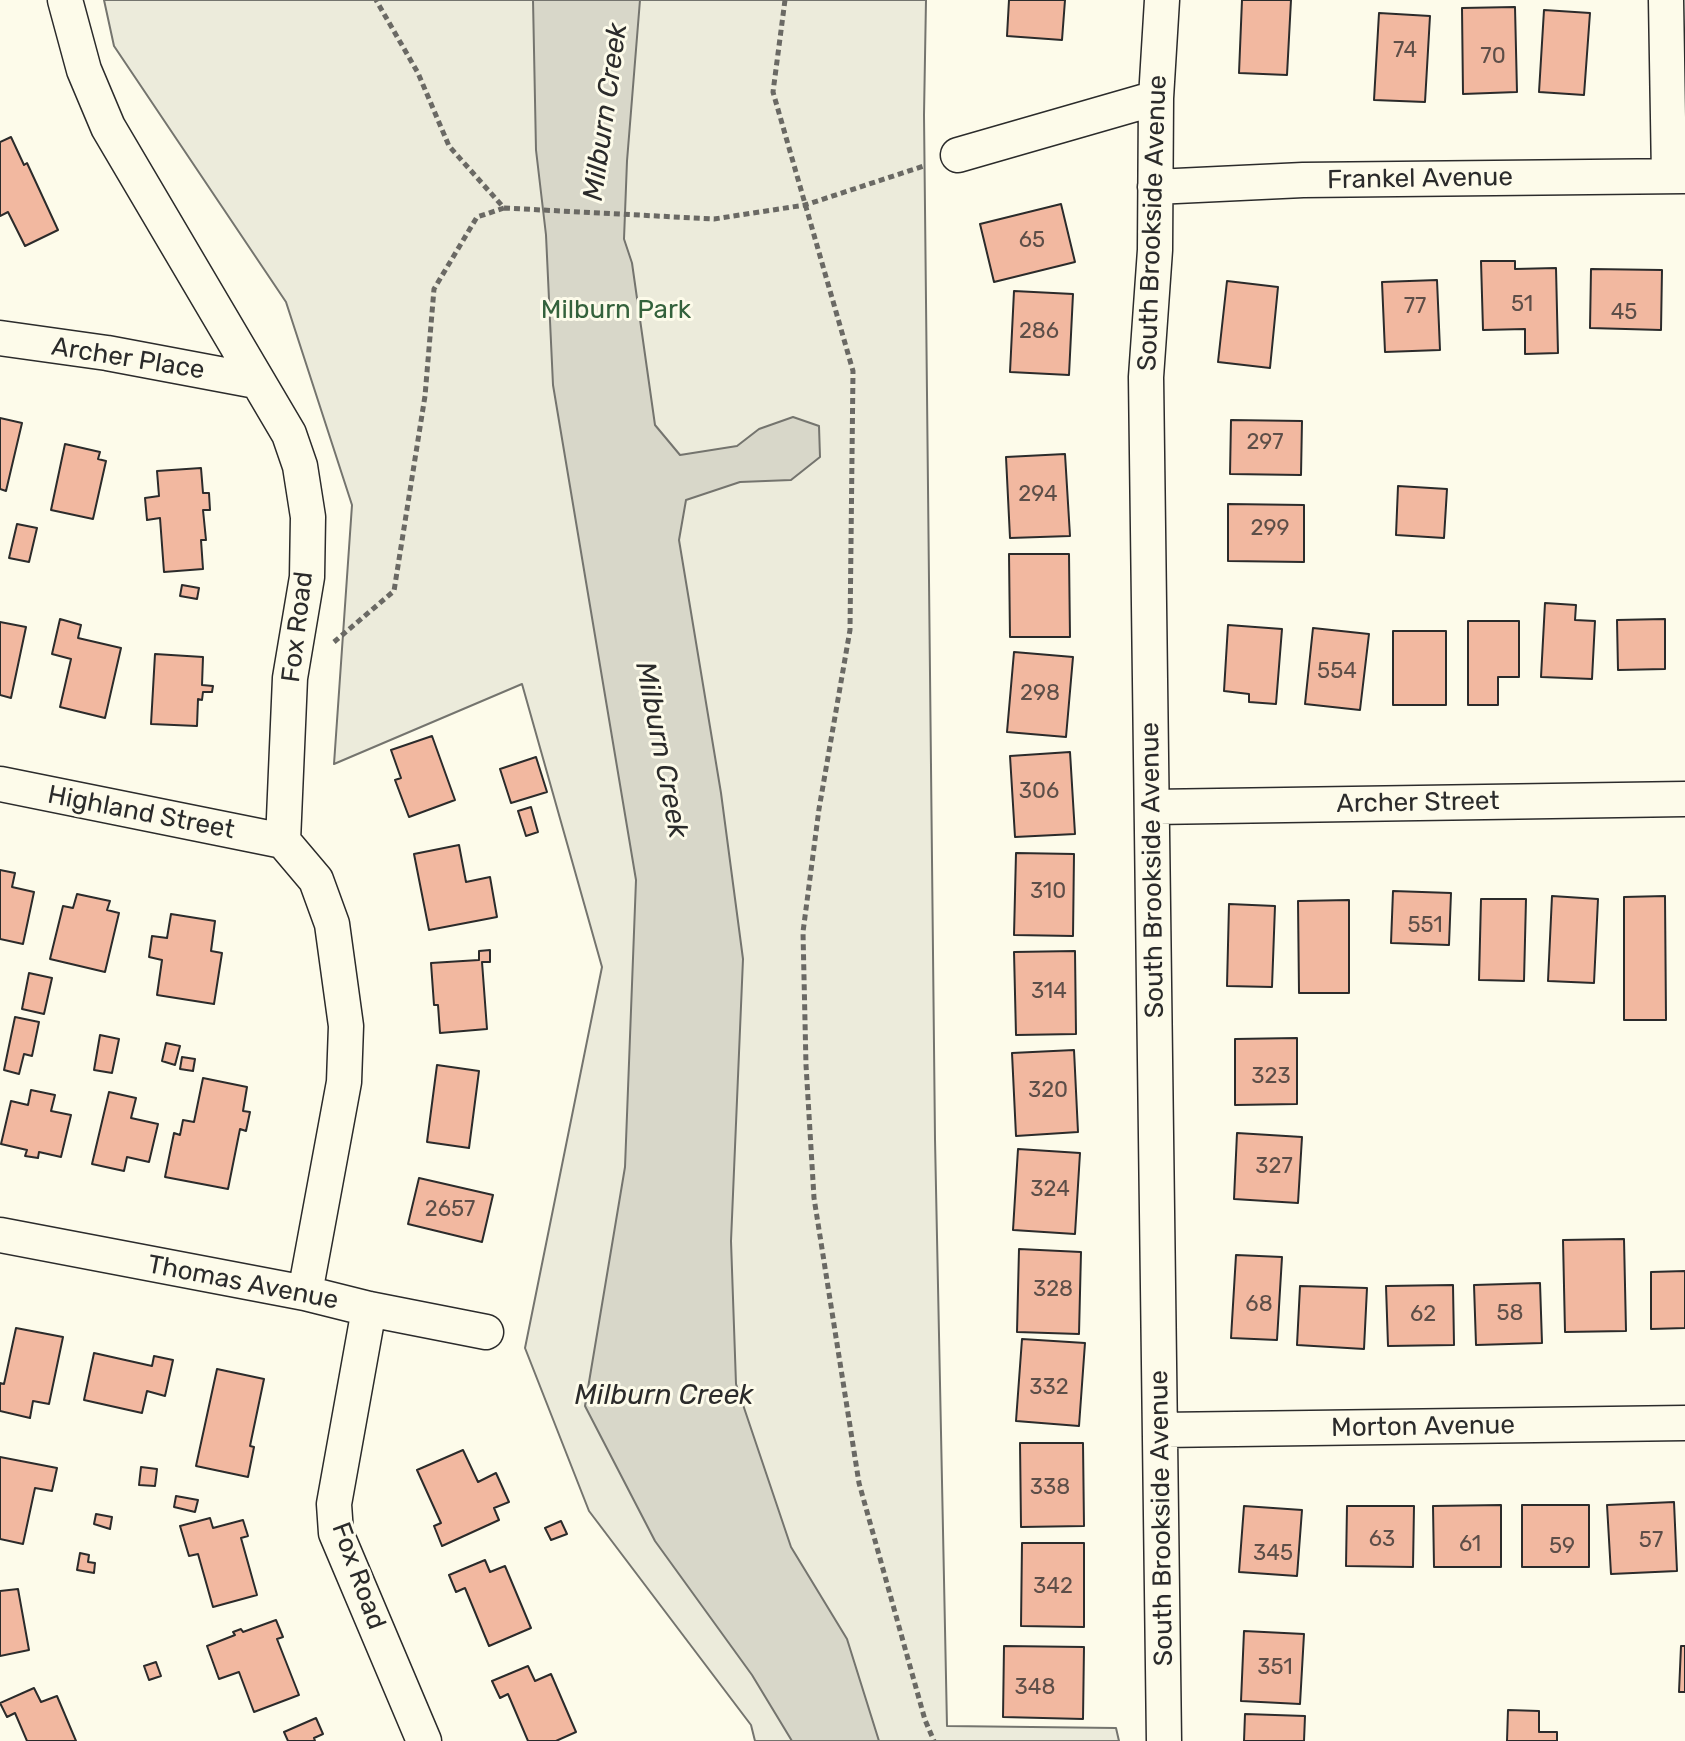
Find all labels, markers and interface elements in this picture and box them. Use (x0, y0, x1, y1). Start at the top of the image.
water label: Milburn Creek (577, 21, 635, 203)
house number: 74 (1393, 38, 1417, 64)
house number: 70 (1480, 44, 1506, 70)
street label: South Brookside Avenue (1132, 74, 1174, 372)
street label: Frankel Avenue (1327, 162, 1513, 196)
house number: 65 (1019, 228, 1045, 254)
house number: 51 (1511, 292, 1533, 318)
park label: Milburn Park (541, 294, 691, 326)
house number: 77 (1404, 294, 1426, 320)
house number: 45 (1611, 300, 1637, 326)
house number: 286 (1019, 319, 1059, 345)
street label: Archer Place (49, 332, 207, 386)
house number: 297 (1246, 430, 1284, 456)
house number: 294 (1018, 482, 1058, 508)
house number: 299 (1250, 516, 1290, 542)
street label: Fox Road (276, 570, 320, 684)
water label: Milburn Creek (627, 659, 695, 841)
house number: 554 (1317, 659, 1357, 685)
house number: 298 (1020, 681, 1060, 707)
street label: South Brookside Avenue (1135, 722, 1171, 1018)
house number: 306 (1019, 779, 1059, 805)
street label: Highland Street (45, 780, 237, 846)
street label: Archer Street (1336, 786, 1500, 820)
house number: 310 (1030, 879, 1066, 905)
house number: 551 (1407, 913, 1443, 939)
house number: 314 (1031, 979, 1067, 1005)
house number: 323 (1251, 1064, 1291, 1090)
house number: 320 (1028, 1078, 1068, 1104)
house number: 327 (1255, 1154, 1293, 1180)
house number: 324 (1030, 1177, 1070, 1203)
house number: 2657 (425, 1197, 475, 1223)
street label: Thomas Avenue (145, 1249, 341, 1317)
house number: 328 (1033, 1277, 1073, 1303)
house number: 68 (1245, 1292, 1273, 1318)
house number: 58 (1496, 1301, 1524, 1327)
house number: 62 (1410, 1302, 1436, 1328)
street label: South Brookside Avenue (1144, 1370, 1180, 1666)
house number: 332 (1029, 1375, 1069, 1401)
water label: Milburn Creek (575, 1379, 753, 1413)
street label: Morton Avenue (1331, 1410, 1515, 1444)
house number: 338 (1030, 1475, 1070, 1501)
street label: Fox Road (324, 1518, 392, 1634)
house number: 63 (1369, 1527, 1395, 1553)
house number: 57 (1639, 1528, 1663, 1554)
house number: 61 (1459, 1532, 1481, 1558)
house number: 59 (1549, 1534, 1575, 1560)
house number: 345 (1253, 1541, 1293, 1567)
house number: 342 (1033, 1574, 1073, 1600)
house number: 351 (1257, 1655, 1293, 1681)
house number: 348 (1015, 1675, 1055, 1701)

